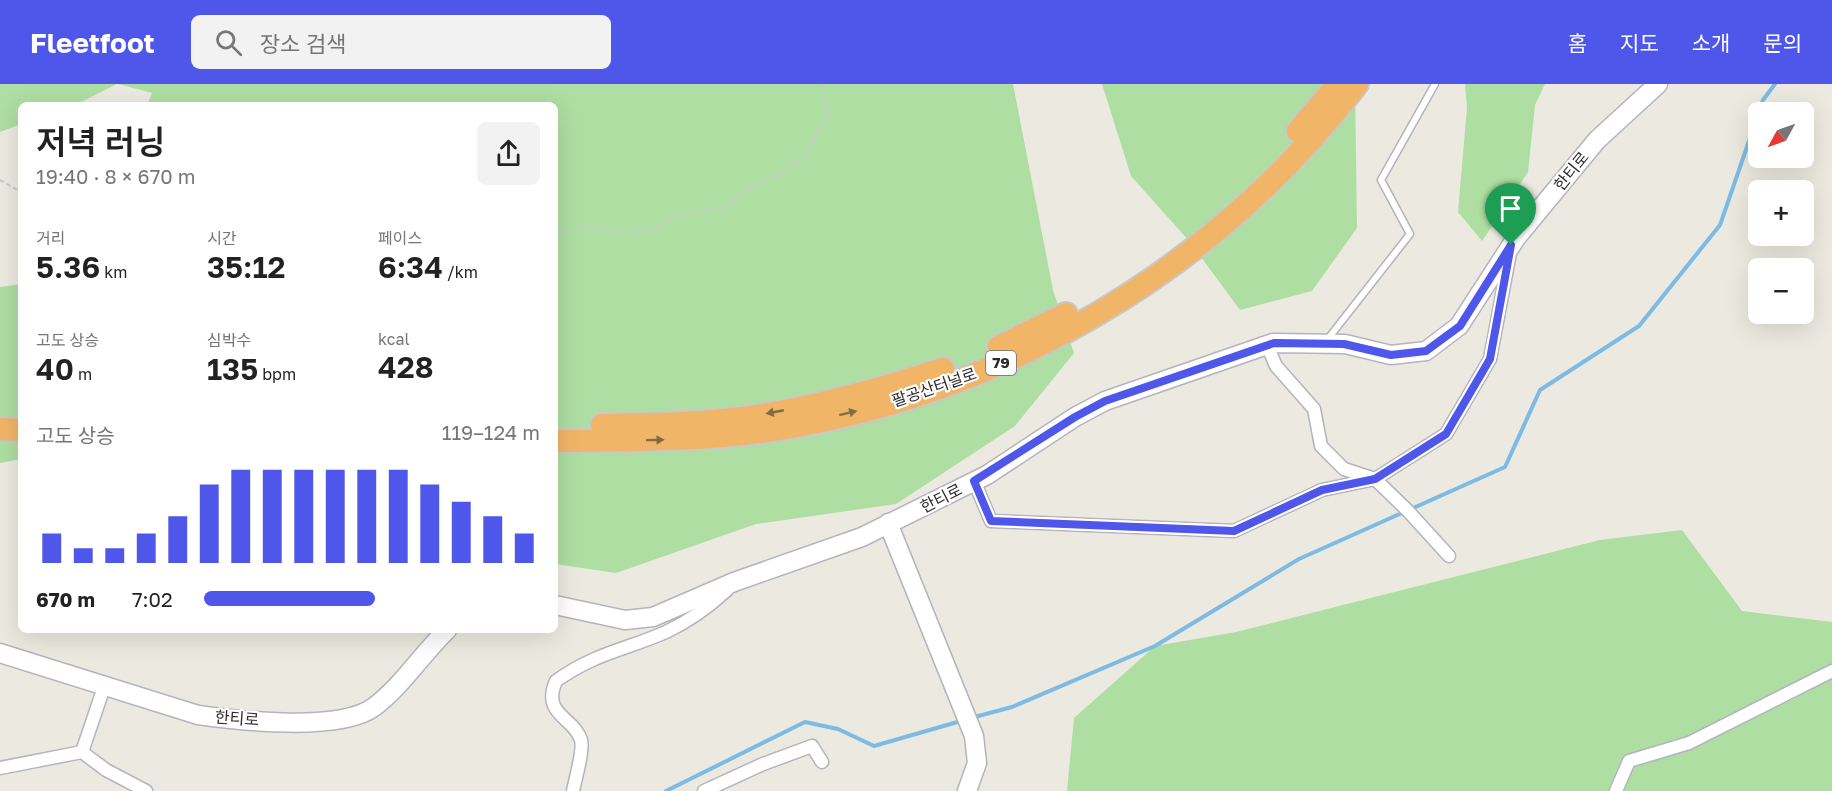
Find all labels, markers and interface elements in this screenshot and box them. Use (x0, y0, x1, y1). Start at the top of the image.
search box (191, 15, 611, 69)
text: Fleetfoot (30, 26, 155, 59)
icon: search (212, 26, 245, 59)
text: 장소 검색 (260, 30, 346, 57)
text: 홈 (1568, 30, 1587, 56)
text: 지도 (1620, 30, 1659, 56)
text: 소개 (1692, 30, 1730, 56)
text: 문의 (1763, 30, 1802, 56)
north arrow (1748, 102, 1814, 168)
map controls (1748, 102, 1814, 324)
text: 저녁 러닝 (36, 122, 166, 161)
button: share (477, 122, 540, 185)
street label: 한티로 (1549, 147, 1593, 194)
text: 19:40 · 8 × 670 m (36, 164, 195, 188)
button: + (1748, 180, 1814, 246)
pin (1485, 183, 1536, 245)
icon: arrive (1494, 192, 1527, 225)
text: 거리 (36, 228, 65, 248)
text: 시간 (207, 228, 236, 248)
text: 페이스 (378, 228, 422, 248)
text: 5.36 (36, 249, 100, 285)
text: 35:12 (207, 249, 285, 285)
text: 6:34 (378, 249, 443, 285)
button: − (1748, 258, 1814, 324)
text: km (100, 262, 127, 282)
text: /km (443, 262, 478, 282)
text: kcal (378, 329, 410, 349)
text: 고도 상승 (36, 330, 99, 350)
text: 심박수 (207, 330, 251, 350)
text: 428 (378, 349, 434, 385)
text: 40 (36, 351, 74, 387)
text: 135 (207, 351, 258, 387)
road number: 79 (986, 351, 1016, 375)
street label: 팔공산터널로 (889, 363, 979, 411)
text: m (74, 364, 92, 384)
text: bpm (258, 364, 296, 384)
one-way arrow (765, 408, 784, 417)
one-way arrow (839, 408, 857, 418)
text: 119–124 m (442, 420, 540, 444)
text: 고도 상승 (36, 423, 115, 447)
one-way arrow (646, 435, 665, 445)
street label: 한티로 (917, 479, 965, 517)
text: 670 m (36, 587, 95, 611)
text: 7:02 (132, 587, 173, 611)
street label: 한티로 (214, 706, 260, 730)

